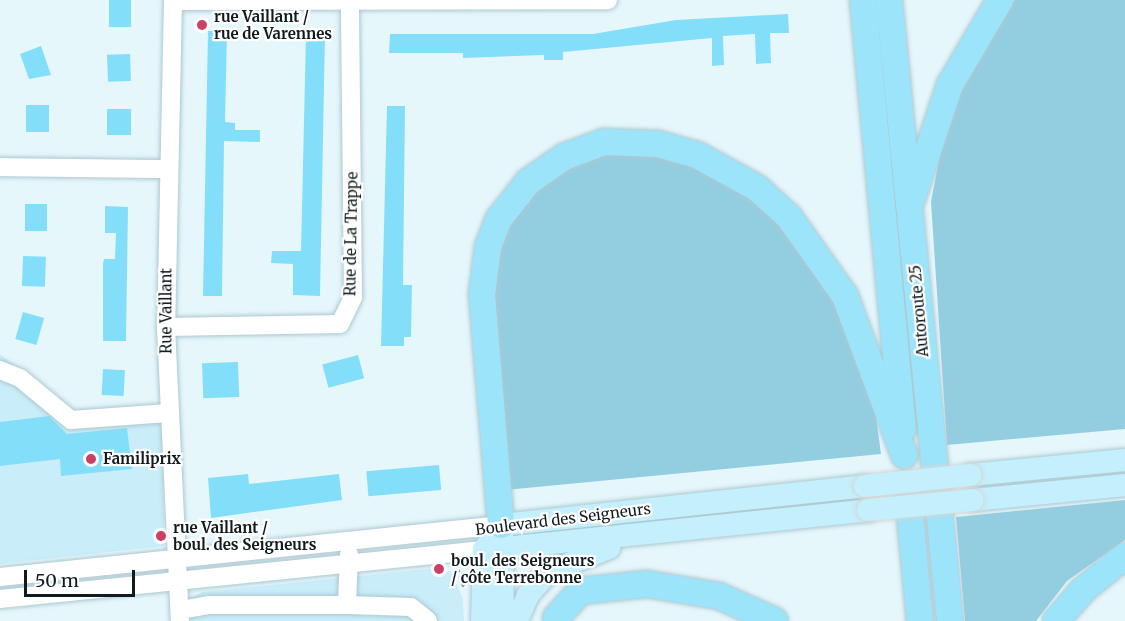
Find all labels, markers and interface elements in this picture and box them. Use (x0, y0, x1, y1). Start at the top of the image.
place label: rue Vaillant / rue de Varennes (214, 7, 332, 42)
marker: rue Vaillant / rue de Varennes (195, 18, 209, 32)
street label: Rue de La Trappe (341, 172, 361, 296)
street label: Autoroute 25 (906, 264, 932, 358)
street label: Rue Vaillant (157, 268, 175, 354)
place label: Familiprix (103, 450, 181, 468)
marker: Familiprix (84, 452, 98, 466)
street label: Boulevard des Seigneurs (474, 499, 652, 539)
place label: rue Vaillant / boul. des Seigneurs (173, 518, 316, 553)
marker: rue Vaillant / boul. des Seigneurs (154, 529, 168, 543)
place label: boul. des Seigneurs / côte Terrebonne (451, 551, 594, 586)
scale bar (27, 558, 138, 596)
marker: boul. des Seigneurs / côte Terrebonne (432, 562, 446, 576)
text: 50 m (35, 569, 79, 592)

